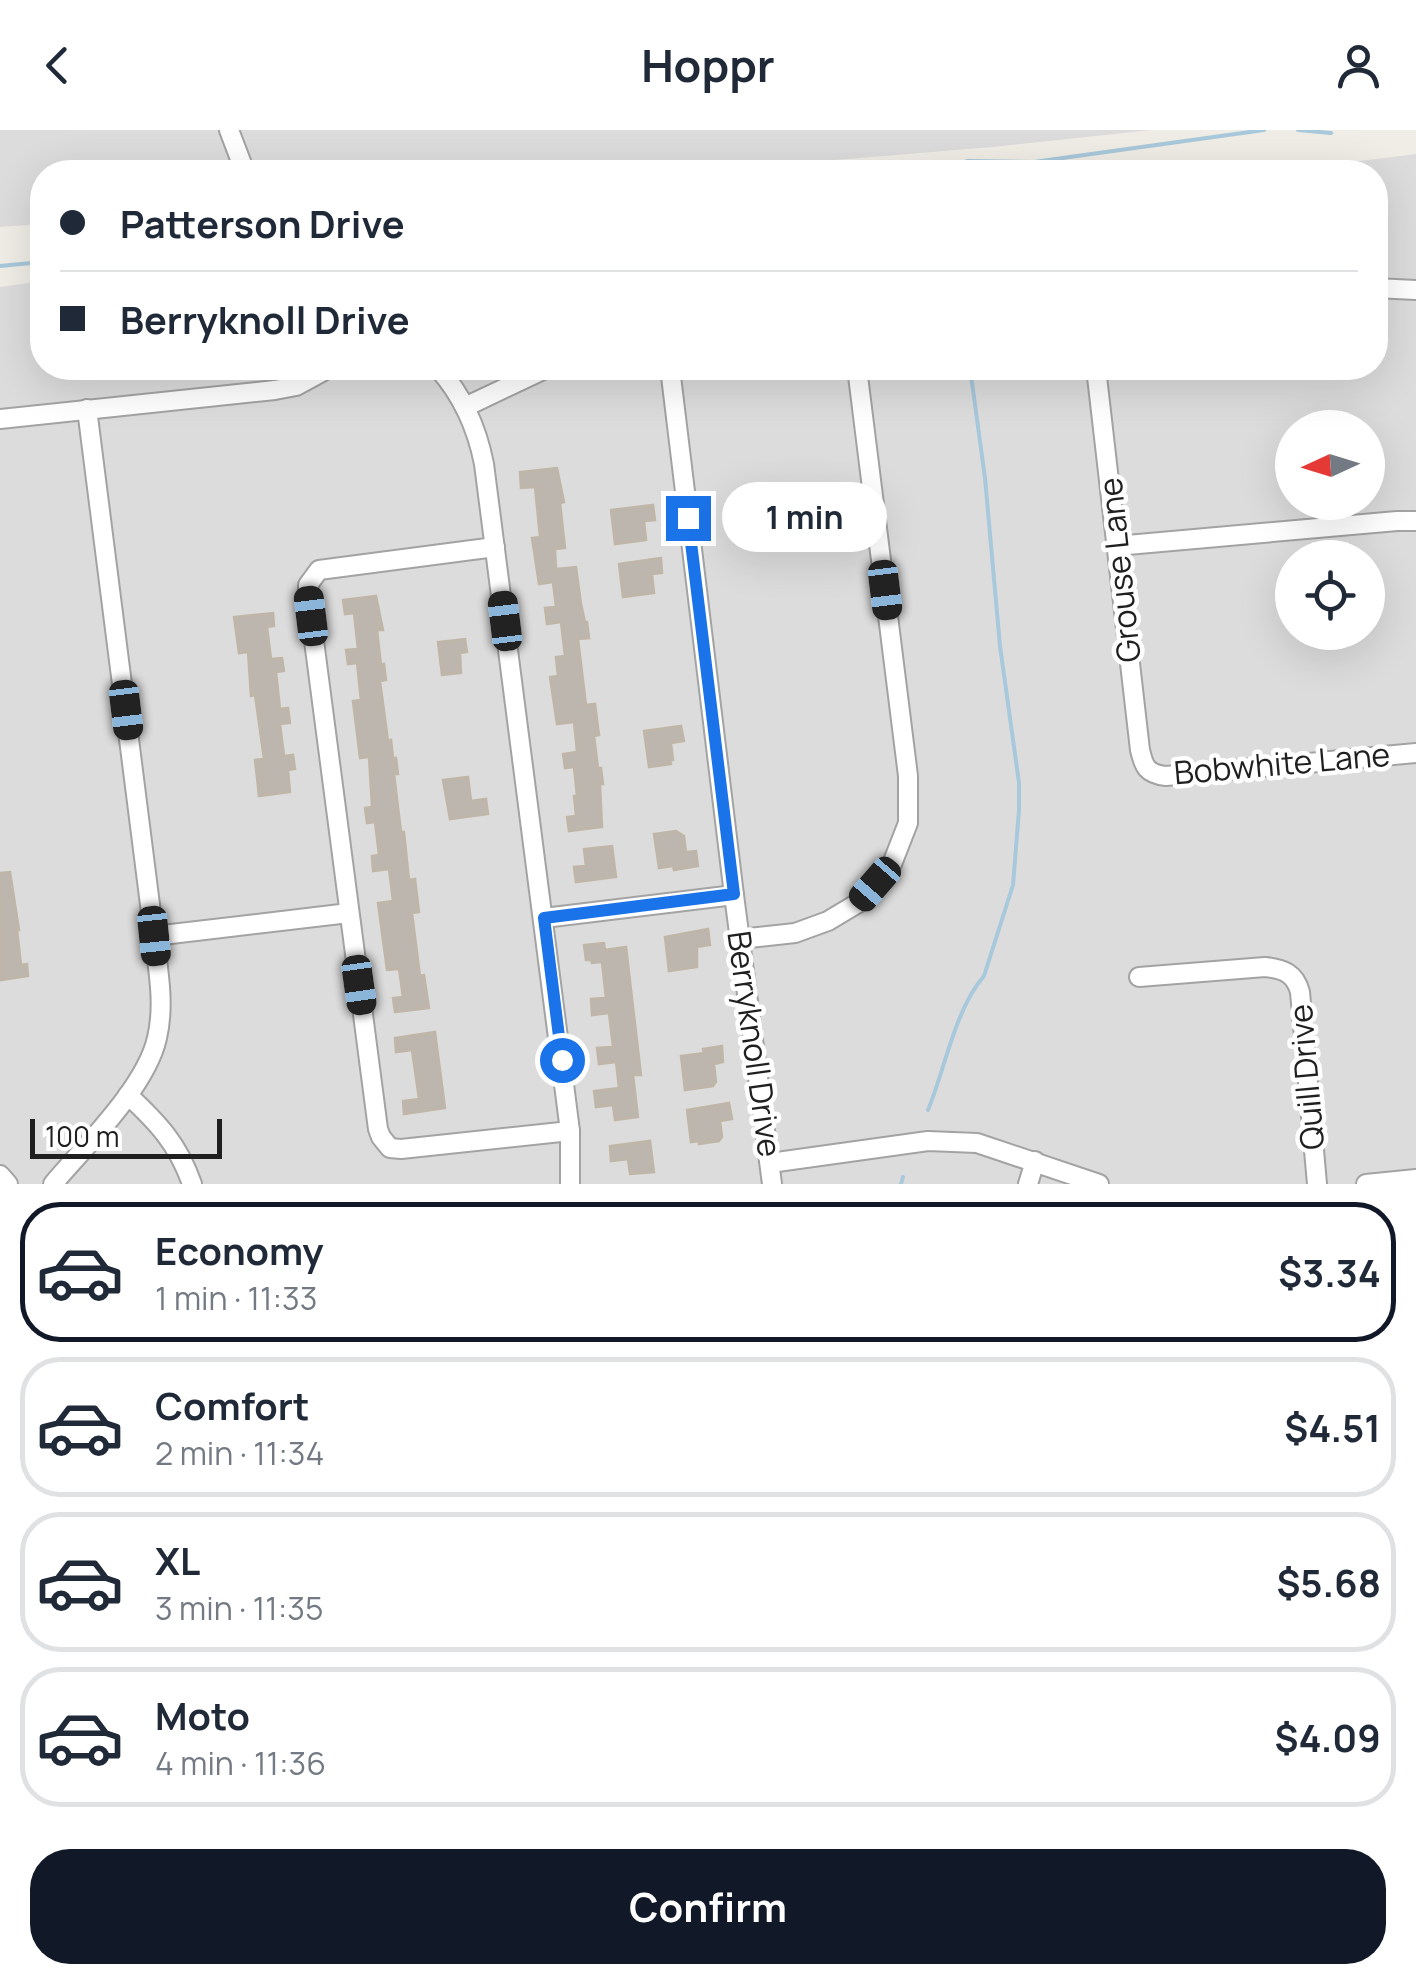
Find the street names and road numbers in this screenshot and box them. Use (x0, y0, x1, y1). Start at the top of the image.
street label: Grouse Lane (1087, 476, 1151, 665)
street label: Bobwhite Lane (1172, 732, 1392, 794)
street label: Berryknoll Drive (717, 928, 793, 1160)
street label: Quill Drive (1278, 1003, 1334, 1152)

